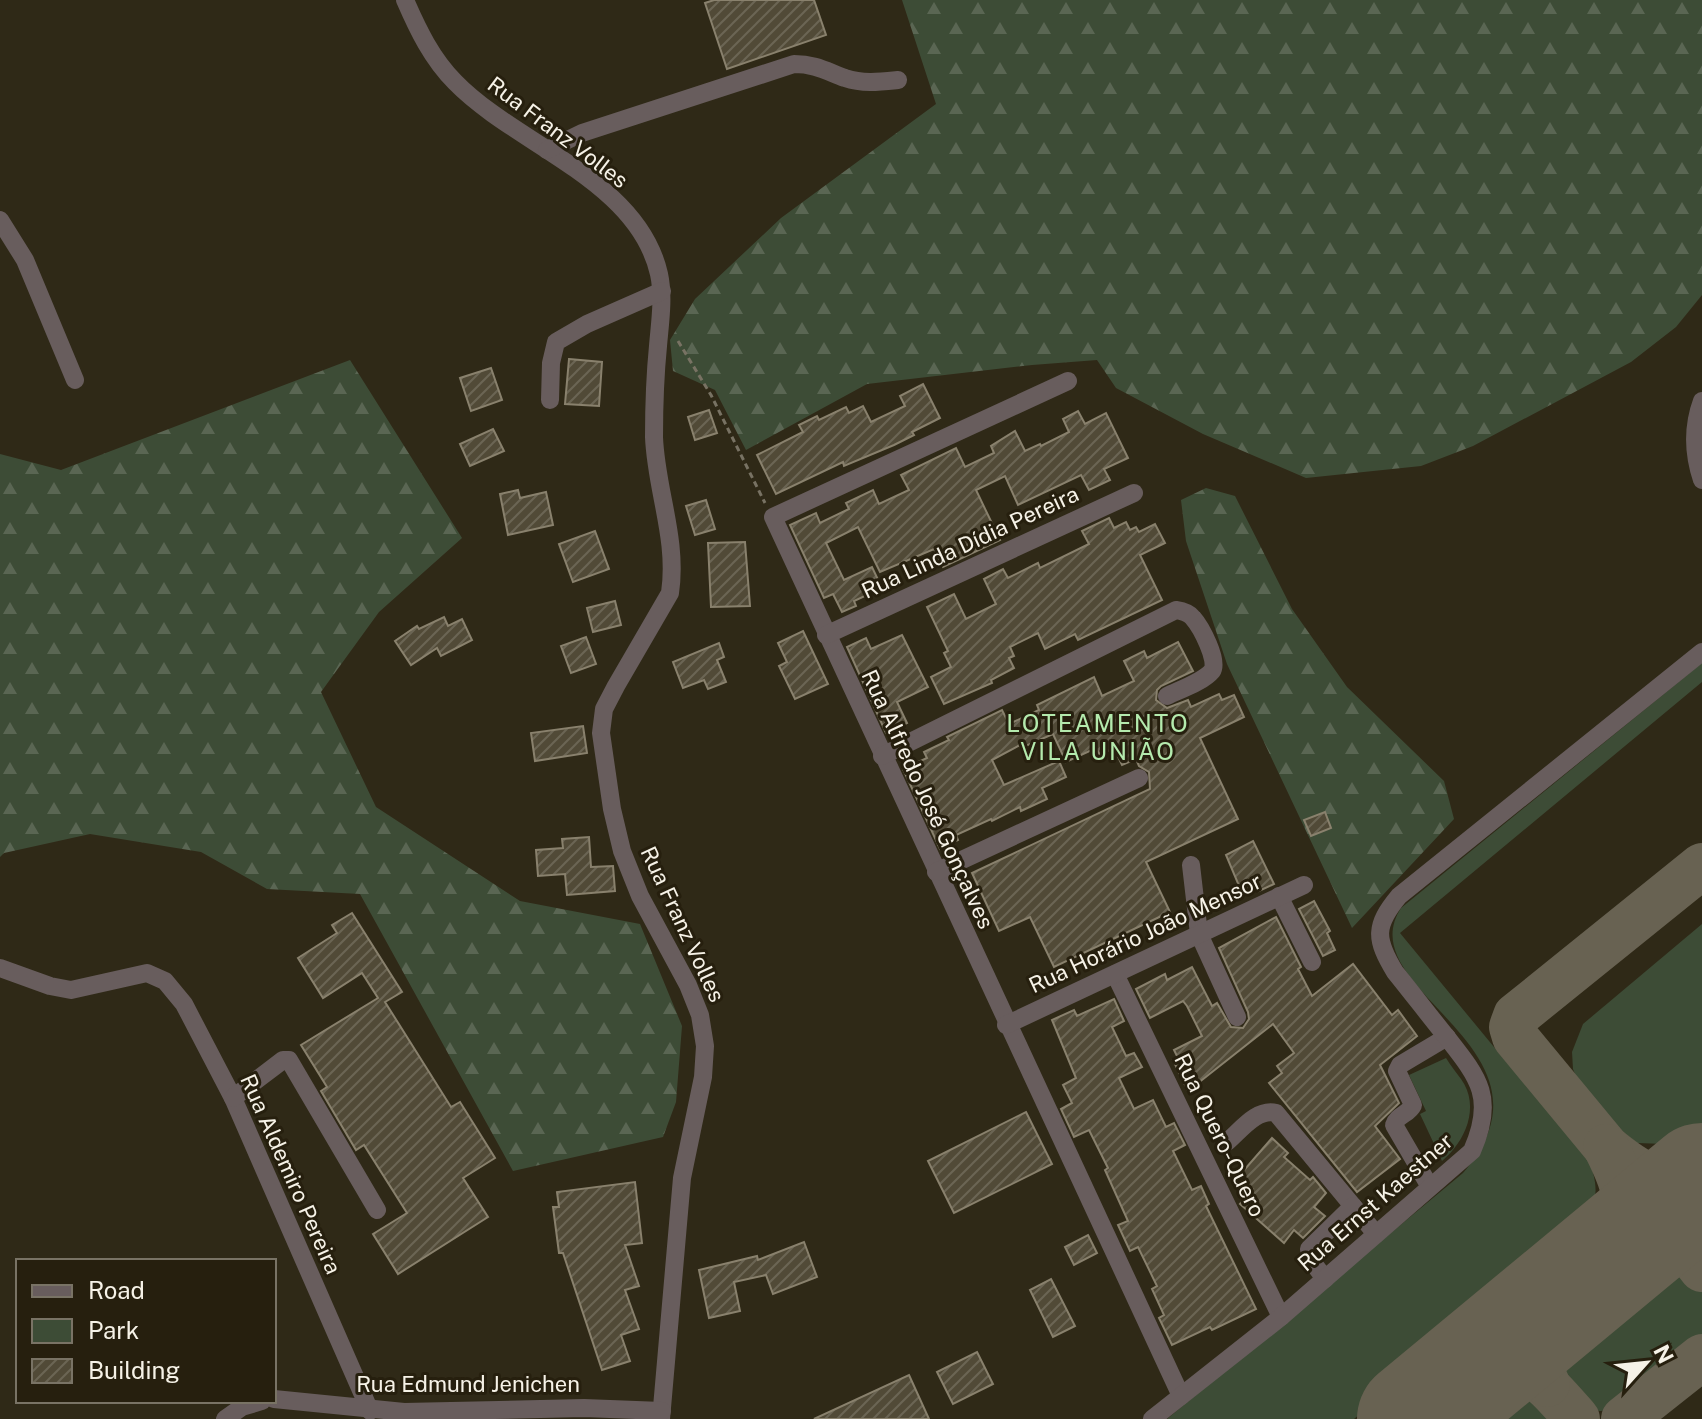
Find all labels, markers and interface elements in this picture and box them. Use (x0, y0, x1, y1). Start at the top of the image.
street label: Rua Franz Volles (483, 71, 633, 193)
street label: Rua Linda Dídia Pereira (857, 480, 1083, 604)
street label: Rua Alfredo José Gonçalves (856, 665, 1000, 933)
district label: LOTEAMENTO VILA UNIÃO (1006, 709, 1190, 765)
street label: Rua Franz Volles (636, 842, 730, 1006)
street label: Rua Horário João Mensor (1025, 868, 1265, 998)
street label: Rua Quero-Quero (1169, 1049, 1271, 1221)
street label: Rua Aldemiro Pereira (235, 1070, 347, 1278)
street label: Rua Ernst Kaestner (1292, 1128, 1458, 1276)
legend (16, 1259, 276, 1403)
text: Road (88, 1276, 145, 1304)
text: Park (88, 1316, 139, 1344)
north arrow (1606, 1323, 1686, 1403)
text: N (1648, 1340, 1679, 1367)
text: Building (88, 1356, 180, 1384)
street label: Rua Edmund Jenichen (356, 1371, 580, 1397)

